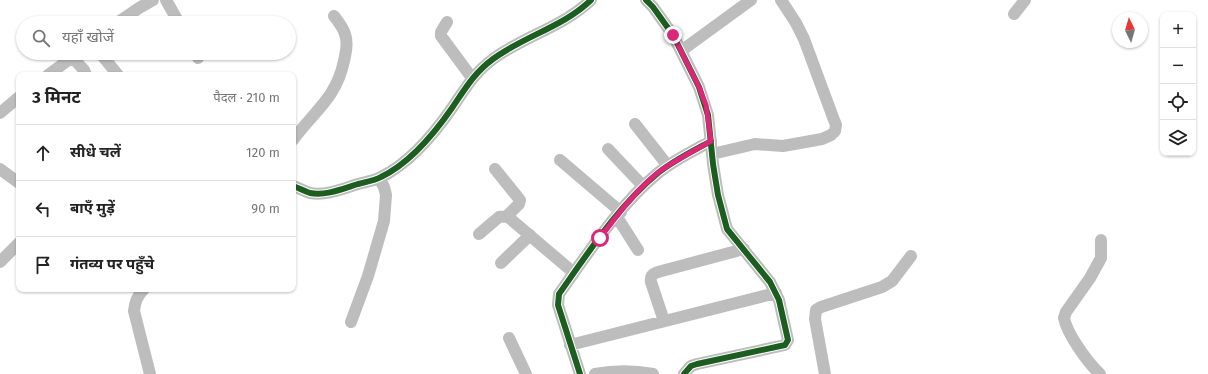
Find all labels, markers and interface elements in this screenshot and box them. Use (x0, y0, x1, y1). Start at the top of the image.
north arrow (1112, 12, 1148, 48)
map controls (1160, 12, 1196, 156)
button: + (1160, 12, 1196, 48)
search box (16, 16, 296, 60)
route end (664, 26, 682, 44)
icon: search (30, 27, 52, 49)
text: यहाँ खोजें (62, 28, 114, 46)
button: − (1160, 48, 1196, 84)
button: locate (1160, 84, 1196, 120)
text: 3 मिनट (32, 87, 81, 108)
text: पैदल · 210 m (213, 90, 280, 105)
button: layers (1160, 120, 1196, 156)
icon: ahead (32, 142, 54, 164)
text: सीधे चलें (70, 143, 121, 161)
text: 120 m (246, 145, 280, 160)
icon: left (32, 198, 54, 220)
text: बाएँ मुड़ें (70, 199, 115, 217)
text: 90 m (251, 201, 280, 216)
route start (591, 229, 609, 247)
icon: arrive (32, 254, 54, 276)
text: गंतव्य पर पहुँचे (70, 255, 154, 273)

